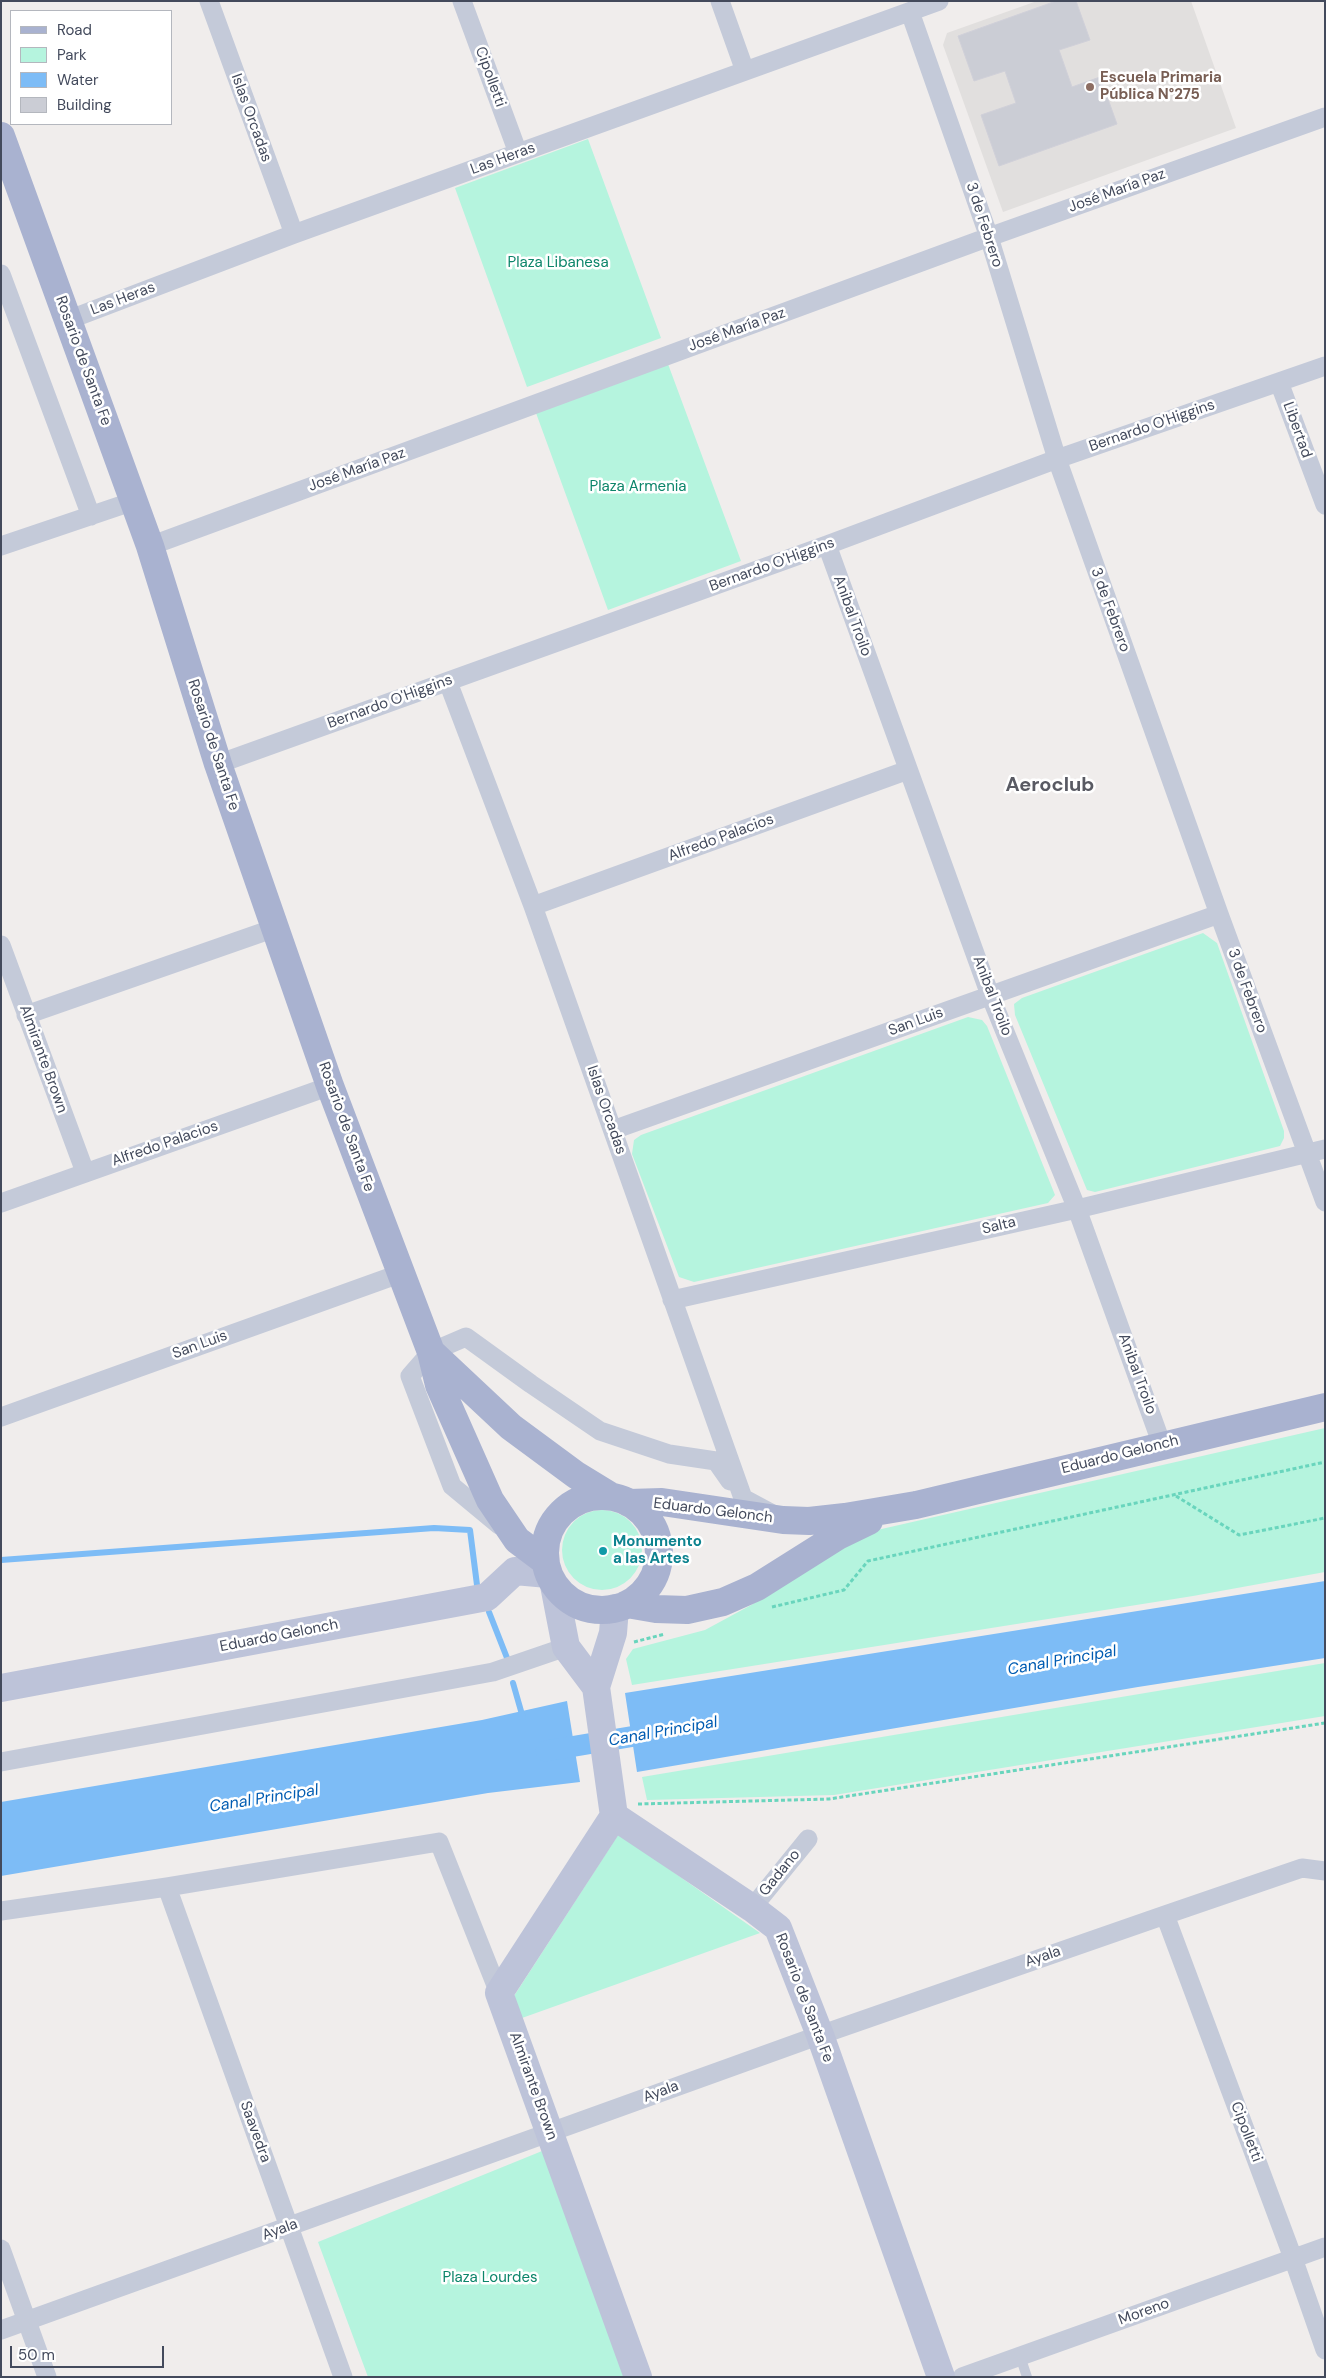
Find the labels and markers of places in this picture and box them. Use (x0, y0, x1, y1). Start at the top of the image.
place label: Escuela Primaria Pública N°275 (1100, 69, 1222, 104)
marker: Escuela Primaria Pública N°275 (1084, 81, 1096, 93)
place label: Monumento a las Artes (613, 1533, 702, 1568)
marker: Monumento a las Artes (597, 1545, 609, 1557)

